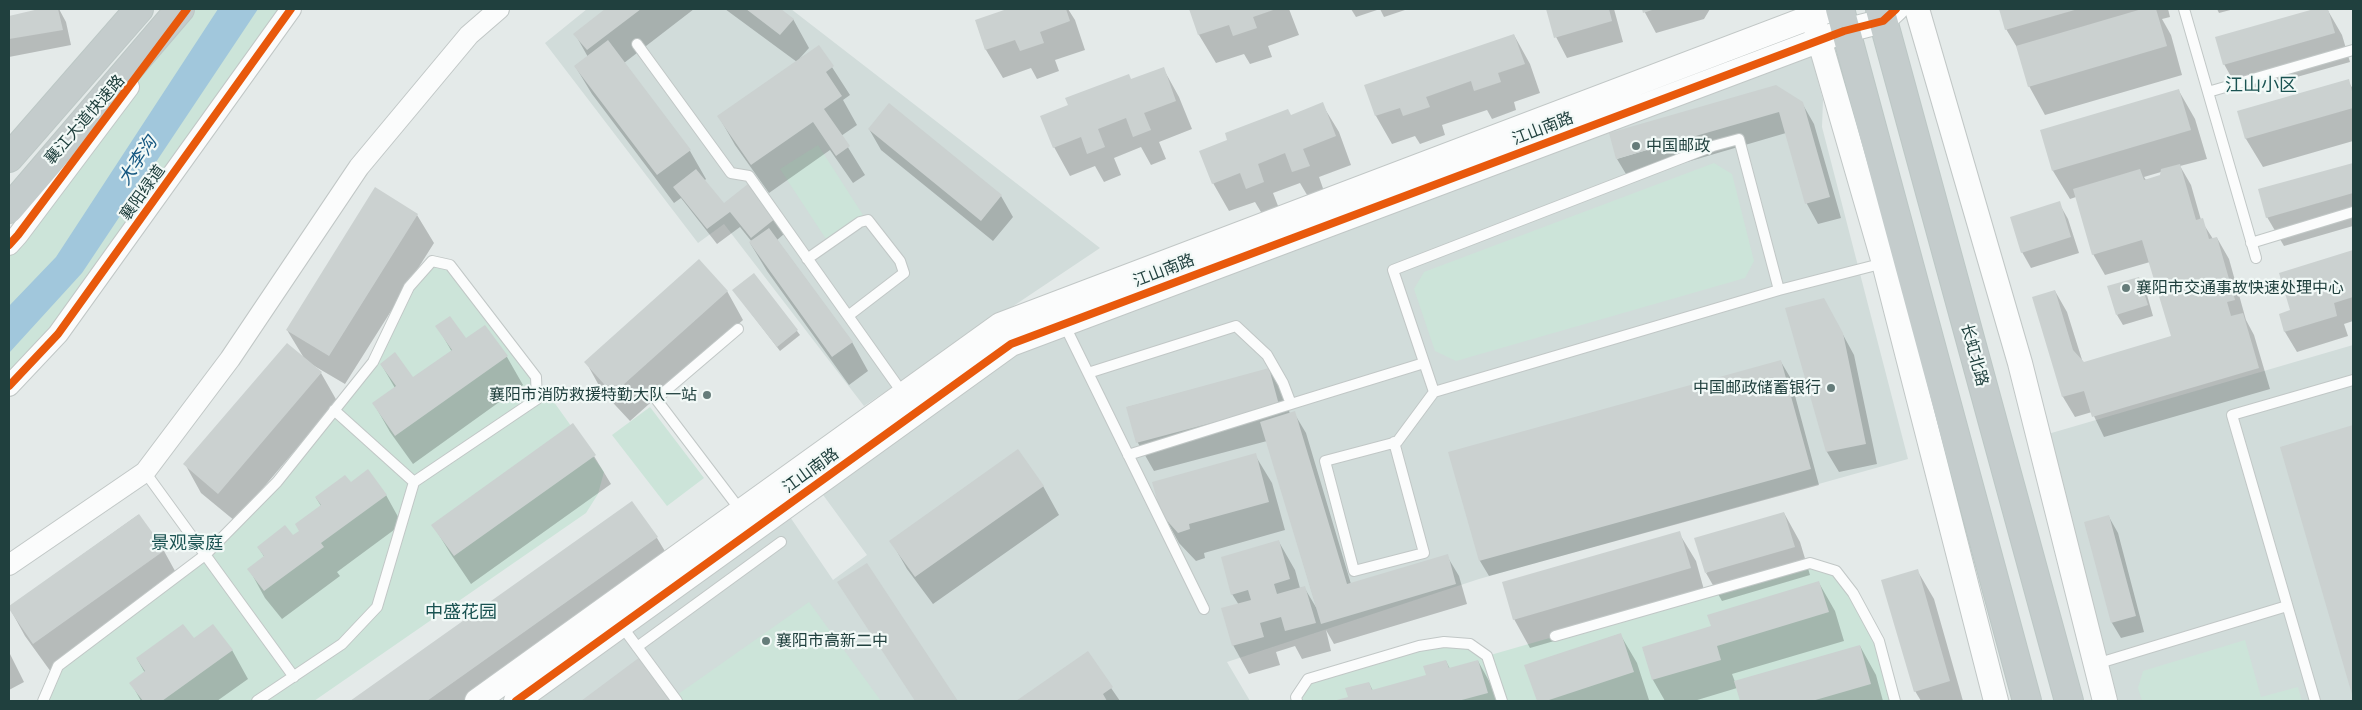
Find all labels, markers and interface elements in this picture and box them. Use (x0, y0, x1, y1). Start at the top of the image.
street label: 襄江大道快速路 (41, 71, 129, 169)
district label: 江山小区 (2225, 75, 2297, 97)
street label: 江山南路 (1510, 109, 1576, 149)
water label: 大李沟 (114, 133, 162, 189)
place label: 中国邮政 (1646, 136, 1710, 156)
marker: 中国邮政 (1630, 140, 1642, 152)
street label: 襄阳绿道 (116, 161, 170, 225)
street label: 江山南路 (1131, 251, 1197, 291)
place label: 襄阳市交通事故快速处理中心 (2136, 278, 2344, 298)
marker: 襄阳市交通事故快速处理中心 (2120, 282, 2132, 294)
street label: 长虹北路 (1956, 322, 1992, 388)
place label: 中国邮政储蓄银行 (1693, 378, 1821, 398)
marker: 中国邮政储蓄银行 (1825, 382, 1837, 394)
place label: 襄阳市消防救援特勤大队一站 (489, 385, 697, 405)
marker: 襄阳市消防救援特勤大队一站 (701, 389, 713, 401)
street label: 江山南路 (779, 444, 843, 498)
district label: 景观豪庭 (151, 533, 223, 555)
district label: 中盛花园 (425, 602, 497, 624)
place label: 襄阳市高新二中 (776, 631, 888, 651)
marker: 襄阳市高新二中 (760, 635, 772, 647)

